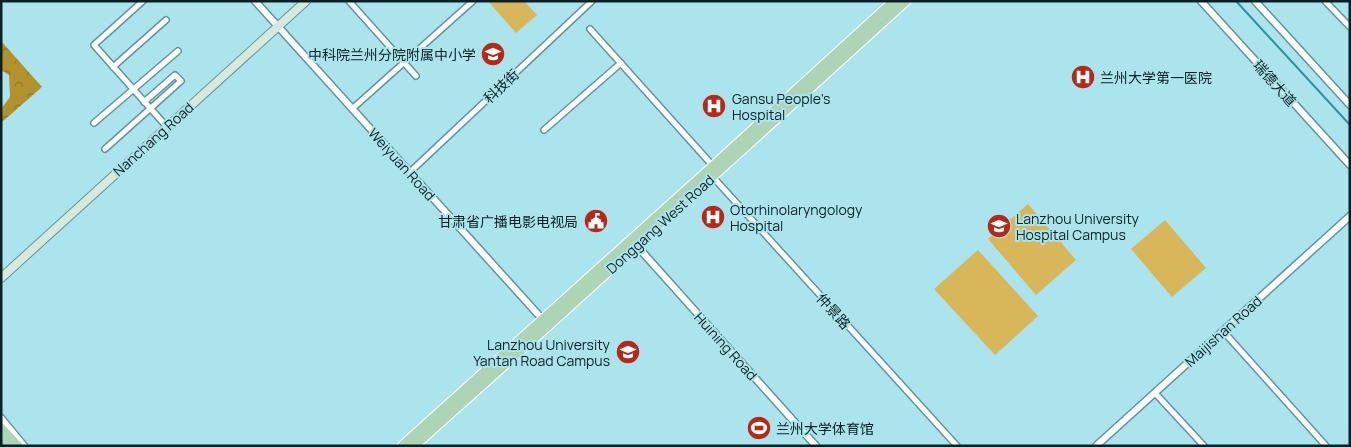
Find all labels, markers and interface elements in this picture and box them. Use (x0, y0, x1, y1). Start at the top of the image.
school or university icon: 中科院兰州分院附属中小学 (480, 41, 506, 67)
place label: 中科院兰州分院附属中小学 (308, 45, 476, 64)
street label: 瑞德大道 (1249, 56, 1301, 110)
hospital icon: 兰州大学第一医院 (1070, 64, 1096, 90)
street label: 科技街 (479, 65, 523, 107)
place label: 兰州大学第一医院 (1100, 68, 1212, 87)
place label: Gansu People's Hospital (732, 89, 830, 124)
hospital icon: Gansu People's Hospital (701, 93, 727, 119)
street label: Nanchang Road (109, 98, 197, 180)
street label: Weiyuan Road (364, 124, 440, 204)
street label: Donggang West Road (602, 170, 718, 278)
place label: Otorhinolaryngology Hospital (730, 200, 863, 235)
hospital icon: Otorhinolaryngology Hospital (700, 204, 726, 230)
public building icon: 甘肃省广播电影电视局 (583, 208, 609, 234)
place label: Lanzhou University Hospital Campus (1016, 209, 1140, 244)
place label: 甘肃省广播电影电视局 (438, 212, 578, 231)
school or university icon: Lanzhou University Hospital Campus (986, 213, 1012, 239)
street label: 仲景路 (813, 289, 855, 333)
street label: Maijishan Road (1180, 291, 1266, 371)
street label: Huining Road (690, 308, 762, 384)
place label: Lanzhou University Yantan Road Campus (473, 335, 611, 370)
school or university icon: Lanzhou University Yantan Road Campus (615, 339, 641, 365)
sports icon: 兰州大学体育馆 (746, 415, 772, 441)
place label: 兰州大学体育馆 (776, 419, 874, 438)

